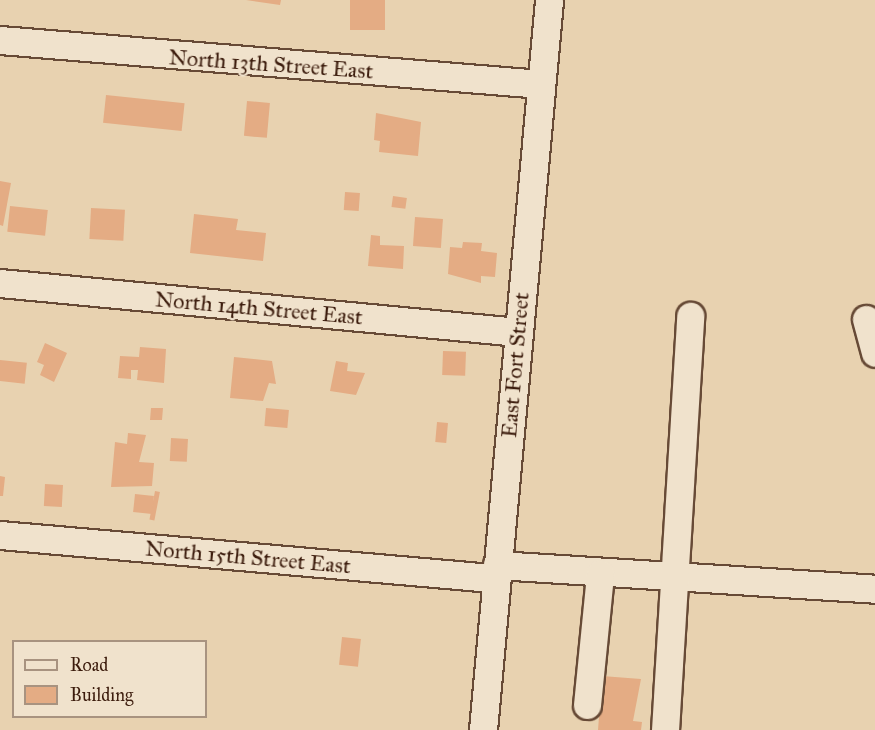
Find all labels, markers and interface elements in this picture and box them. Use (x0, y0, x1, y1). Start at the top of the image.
street label: North 13th Street East (168, 44, 374, 84)
street label: North 14th Street East (154, 286, 364, 330)
street label: East Fort Street (495, 291, 535, 439)
street label: North 15th Street East (144, 535, 352, 579)
legend (12, 640, 207, 718)
text: Road (70, 654, 108, 676)
text: Building (70, 684, 133, 706)

